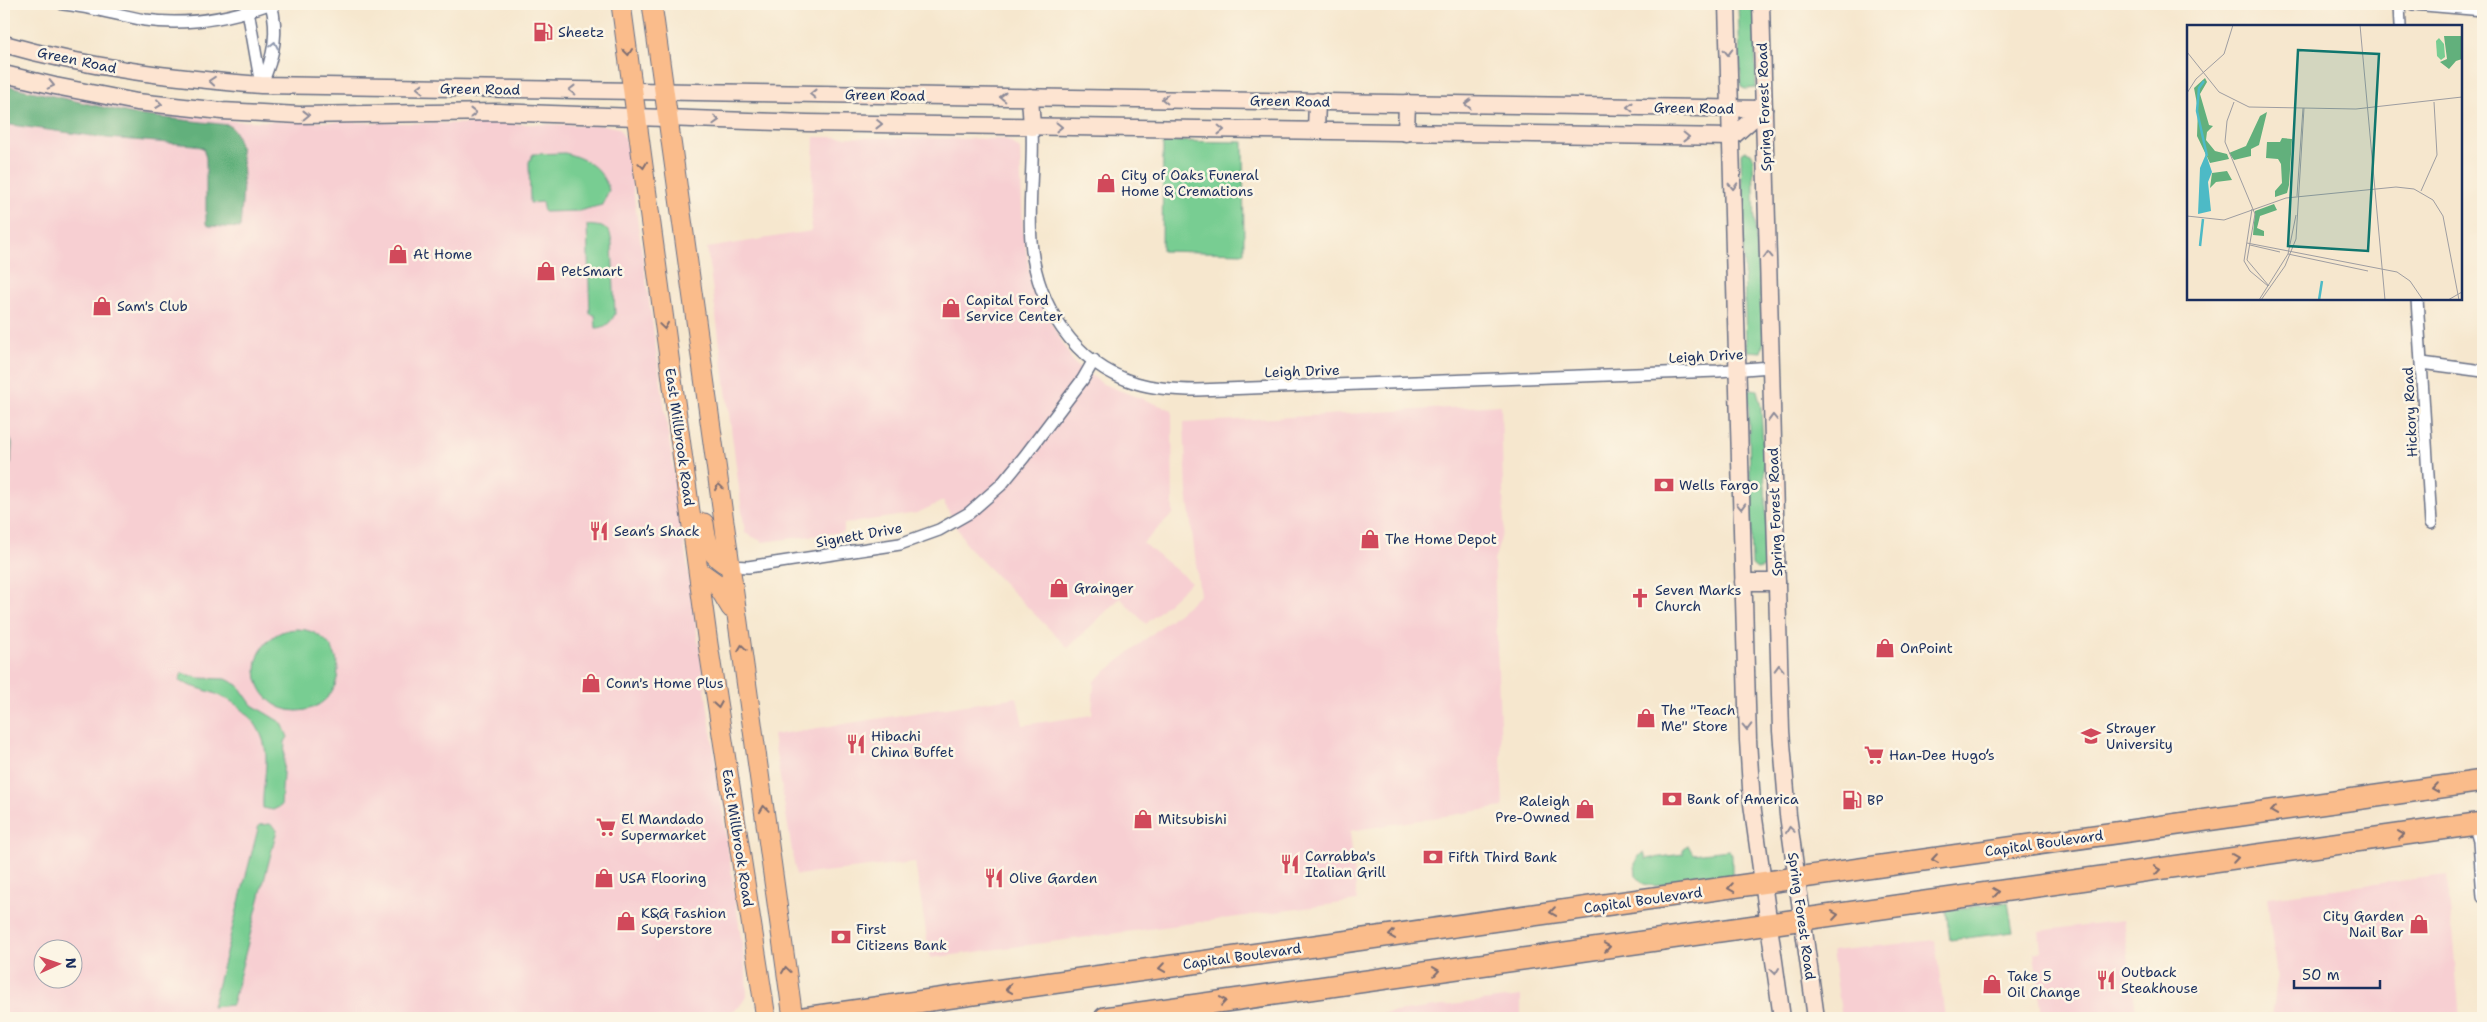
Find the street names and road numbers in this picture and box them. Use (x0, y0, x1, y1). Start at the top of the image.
street label: Spring Forest Road (1753, 42, 1775, 172)
street label: Green Road (36, 43, 118, 77)
street label: Green Road (440, 79, 521, 99)
street label: Green Road (845, 85, 926, 105)
street label: Green Road (1250, 91, 1331, 111)
street label: Green Road (1654, 98, 1735, 118)
street label: Leigh Drive (1668, 345, 1744, 367)
street label: Leigh Drive (1264, 361, 1340, 381)
street label: Hickory Road (2399, 366, 2421, 458)
street label: East Millbrook Road (661, 367, 699, 507)
street label: Spring Forest Road (1764, 447, 1786, 577)
street label: Signett Drive (814, 519, 904, 551)
street label: East Millbrook Road (718, 768, 758, 908)
street label: Capital Boulevard (1984, 826, 2104, 860)
street label: Spring Forest Road (1784, 851, 1820, 981)
street label: Capital Boulevard (1583, 883, 1703, 917)
street label: Capital Boulevard (1182, 939, 1302, 973)

